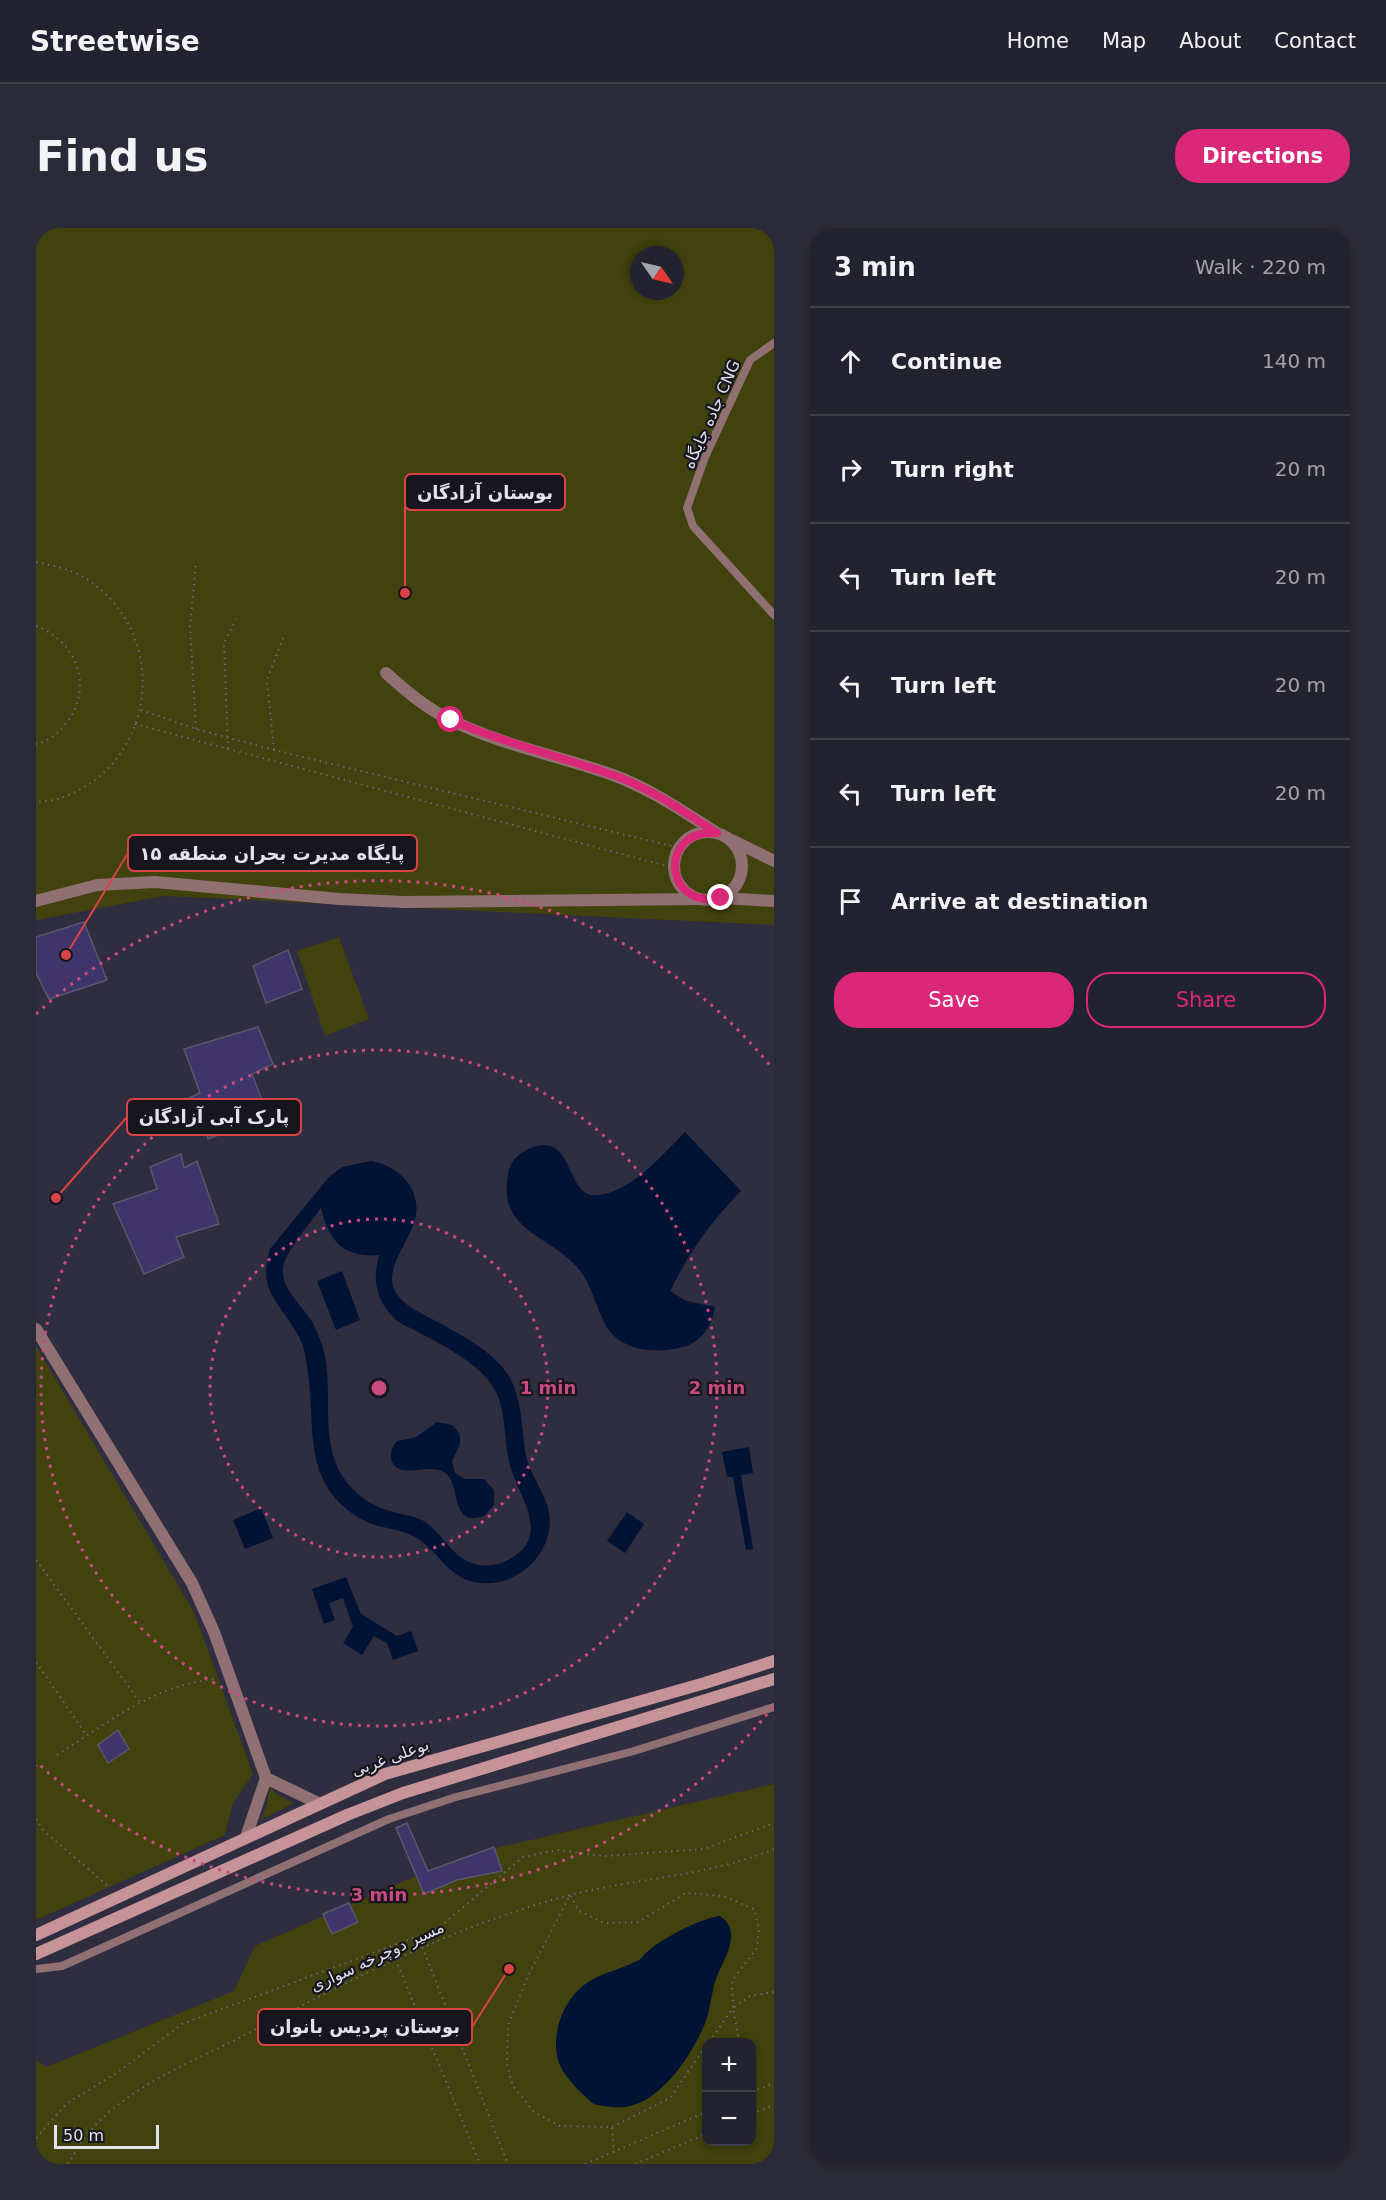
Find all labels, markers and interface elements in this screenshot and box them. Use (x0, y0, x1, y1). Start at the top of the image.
text: Streetwise (30, 25, 200, 58)
text: Home (1007, 29, 1069, 53)
text: Map (1102, 29, 1146, 53)
text: About (1179, 29, 1241, 53)
text: Contact (1274, 29, 1356, 53)
button: Directions (1175, 129, 1350, 183)
text: Find us (36, 132, 209, 181)
north arrow (630, 246, 684, 300)
text: 3 min (834, 252, 916, 282)
text: Walk · 220 m (1195, 255, 1326, 279)
icon: ahead (834, 345, 867, 378)
text: Continue (891, 349, 1002, 374)
text: 140 m (1262, 349, 1326, 373)
street label: جاده جایگاه CNG (679, 357, 744, 472)
icon: right (834, 453, 867, 486)
text: Turn right (891, 457, 1014, 482)
text: 20 m (1275, 457, 1326, 481)
callout: بوستان آزادگان (405, 474, 565, 510)
text: بوستان آزادگان (417, 481, 553, 504)
icon: left (834, 561, 867, 594)
text: Turn left (891, 565, 996, 590)
text: 20 m (1275, 565, 1326, 589)
icon: left (834, 669, 867, 702)
text: Turn left (891, 673, 996, 698)
text: 20 m (1275, 673, 1326, 697)
route start (437, 706, 463, 732)
icon: left (834, 777, 867, 810)
text: Turn left (891, 781, 996, 806)
text: 20 m (1275, 781, 1326, 805)
callout: پایگاه مدیرت بحران منطقه ۱۵ (128, 835, 417, 871)
text: پایگاه مدیرت بحران منطقه ۱۵ (139, 843, 405, 865)
route end (707, 884, 733, 910)
icon: arrive (834, 885, 867, 918)
text: Arrive at destination (891, 889, 1148, 914)
button: Save (834, 972, 1074, 1028)
button: Share (1086, 972, 1326, 1028)
callout: پارک آبی آزادگان (127, 1099, 301, 1135)
text: پارک آبی آزادگان (139, 1105, 289, 1128)
text: 1 min (520, 1377, 576, 1398)
text: 2 min (689, 1377, 745, 1398)
centre of rings (369, 1378, 389, 1398)
street label: بوعلی غربی (349, 1735, 432, 1781)
text: 3 min (351, 1884, 407, 1905)
street label: مسیر دوچرخه سواری (307, 1917, 447, 1997)
callout: بوستان پردیس بانوان (258, 2009, 472, 2045)
text: بوستان پردیس بانوان (270, 2016, 460, 2038)
map controls (702, 2038, 756, 2146)
button: + (702, 2038, 756, 2092)
button: − (702, 2092, 756, 2146)
scale bar (54, 2122, 159, 2150)
text: 50 m (63, 2126, 104, 2145)

